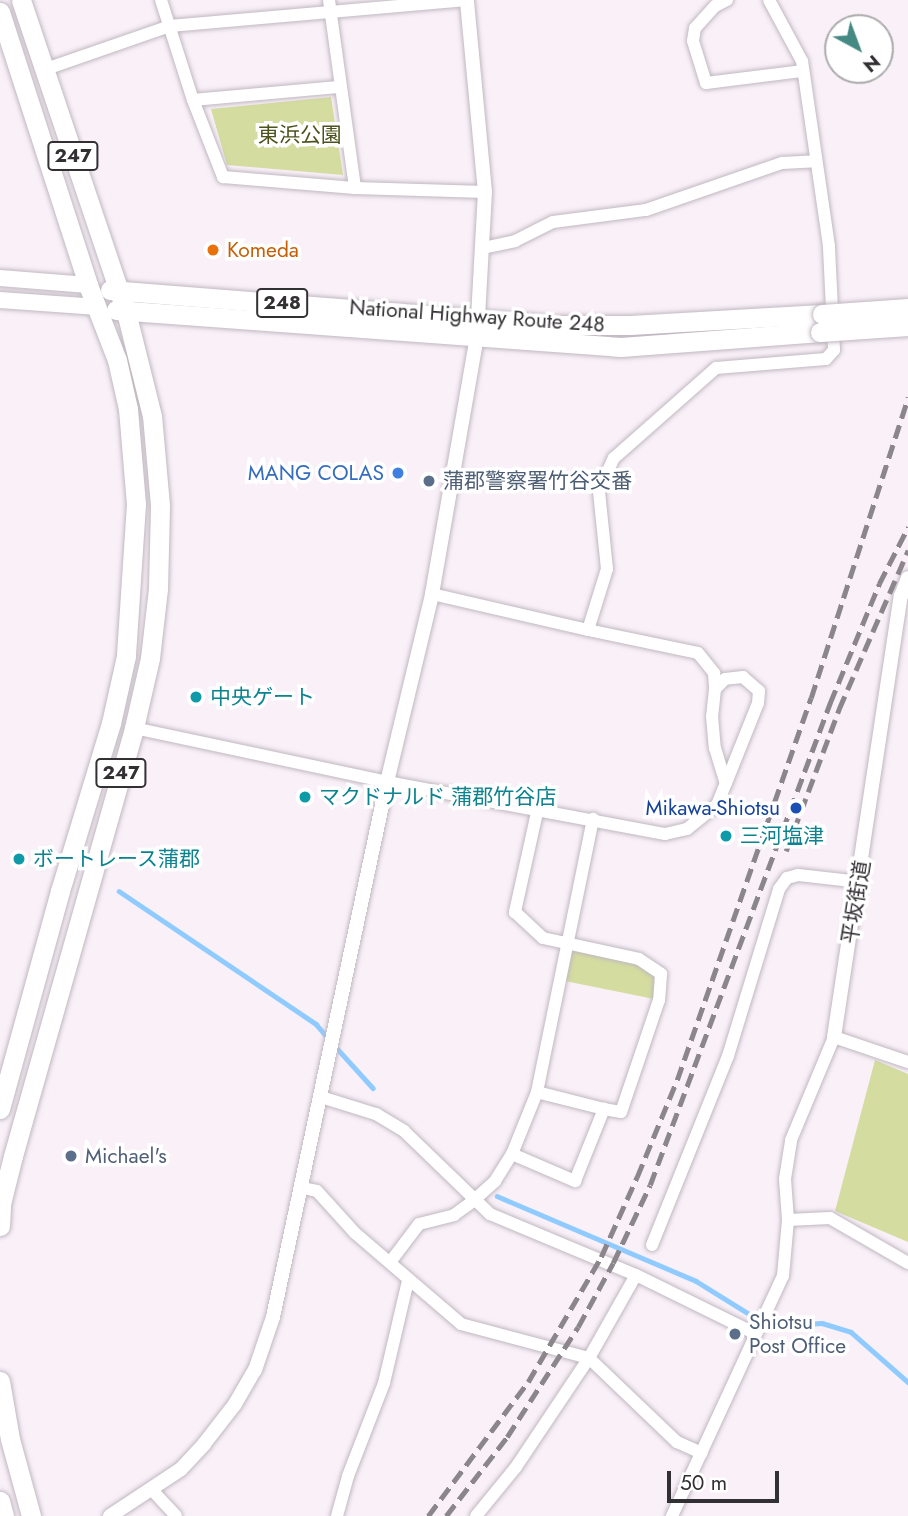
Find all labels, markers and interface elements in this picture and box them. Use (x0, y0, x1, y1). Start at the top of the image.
north arrow (824, 14, 894, 84)
text: N (857, 49, 886, 79)
park label: 東浜公園 (258, 122, 342, 148)
road number: 247 (47, 140, 99, 172)
place label: Komeda (227, 237, 299, 263)
marker: Komeda (205, 242, 221, 258)
road number: 248 (256, 288, 308, 318)
street label: National Highway Route 248 (349, 295, 605, 337)
place label: MANG COLAS (248, 460, 384, 486)
marker: MANG COLAS (390, 465, 406, 481)
place label: 蒲郡警察署竹谷交番 (443, 468, 632, 494)
marker: 蒲郡警察署竹谷交番 (421, 473, 437, 489)
place label: 中央ゲート (210, 684, 315, 710)
marker: 中央ゲート (188, 689, 204, 705)
road number: 247 (95, 758, 147, 788)
place label: マクドナルド 蒲郡竹谷店 (319, 784, 556, 810)
marker: マクドナルド 蒲郡竹谷店 (297, 789, 313, 805)
place label: Mikawa-Shiotsu (646, 795, 780, 821)
marker: Mikawa-Shiotsu (786, 798, 806, 818)
place label: 三河塩津 (740, 823, 824, 849)
marker: 三河塩津 (718, 828, 734, 844)
place label: ボートレース蒲郡 (33, 846, 201, 872)
marker: ボートレース蒲郡 (11, 851, 27, 867)
street label: 平坂街道 (837, 859, 875, 945)
place label: Michael's (85, 1143, 167, 1169)
marker: Michael's (63, 1148, 79, 1164)
place label: Shiotsu Post Office (749, 1309, 846, 1359)
marker: Shiotsu Post Office (727, 1326, 743, 1342)
scale bar (670, 1456, 782, 1500)
text: 50 m (680, 1468, 727, 1498)

